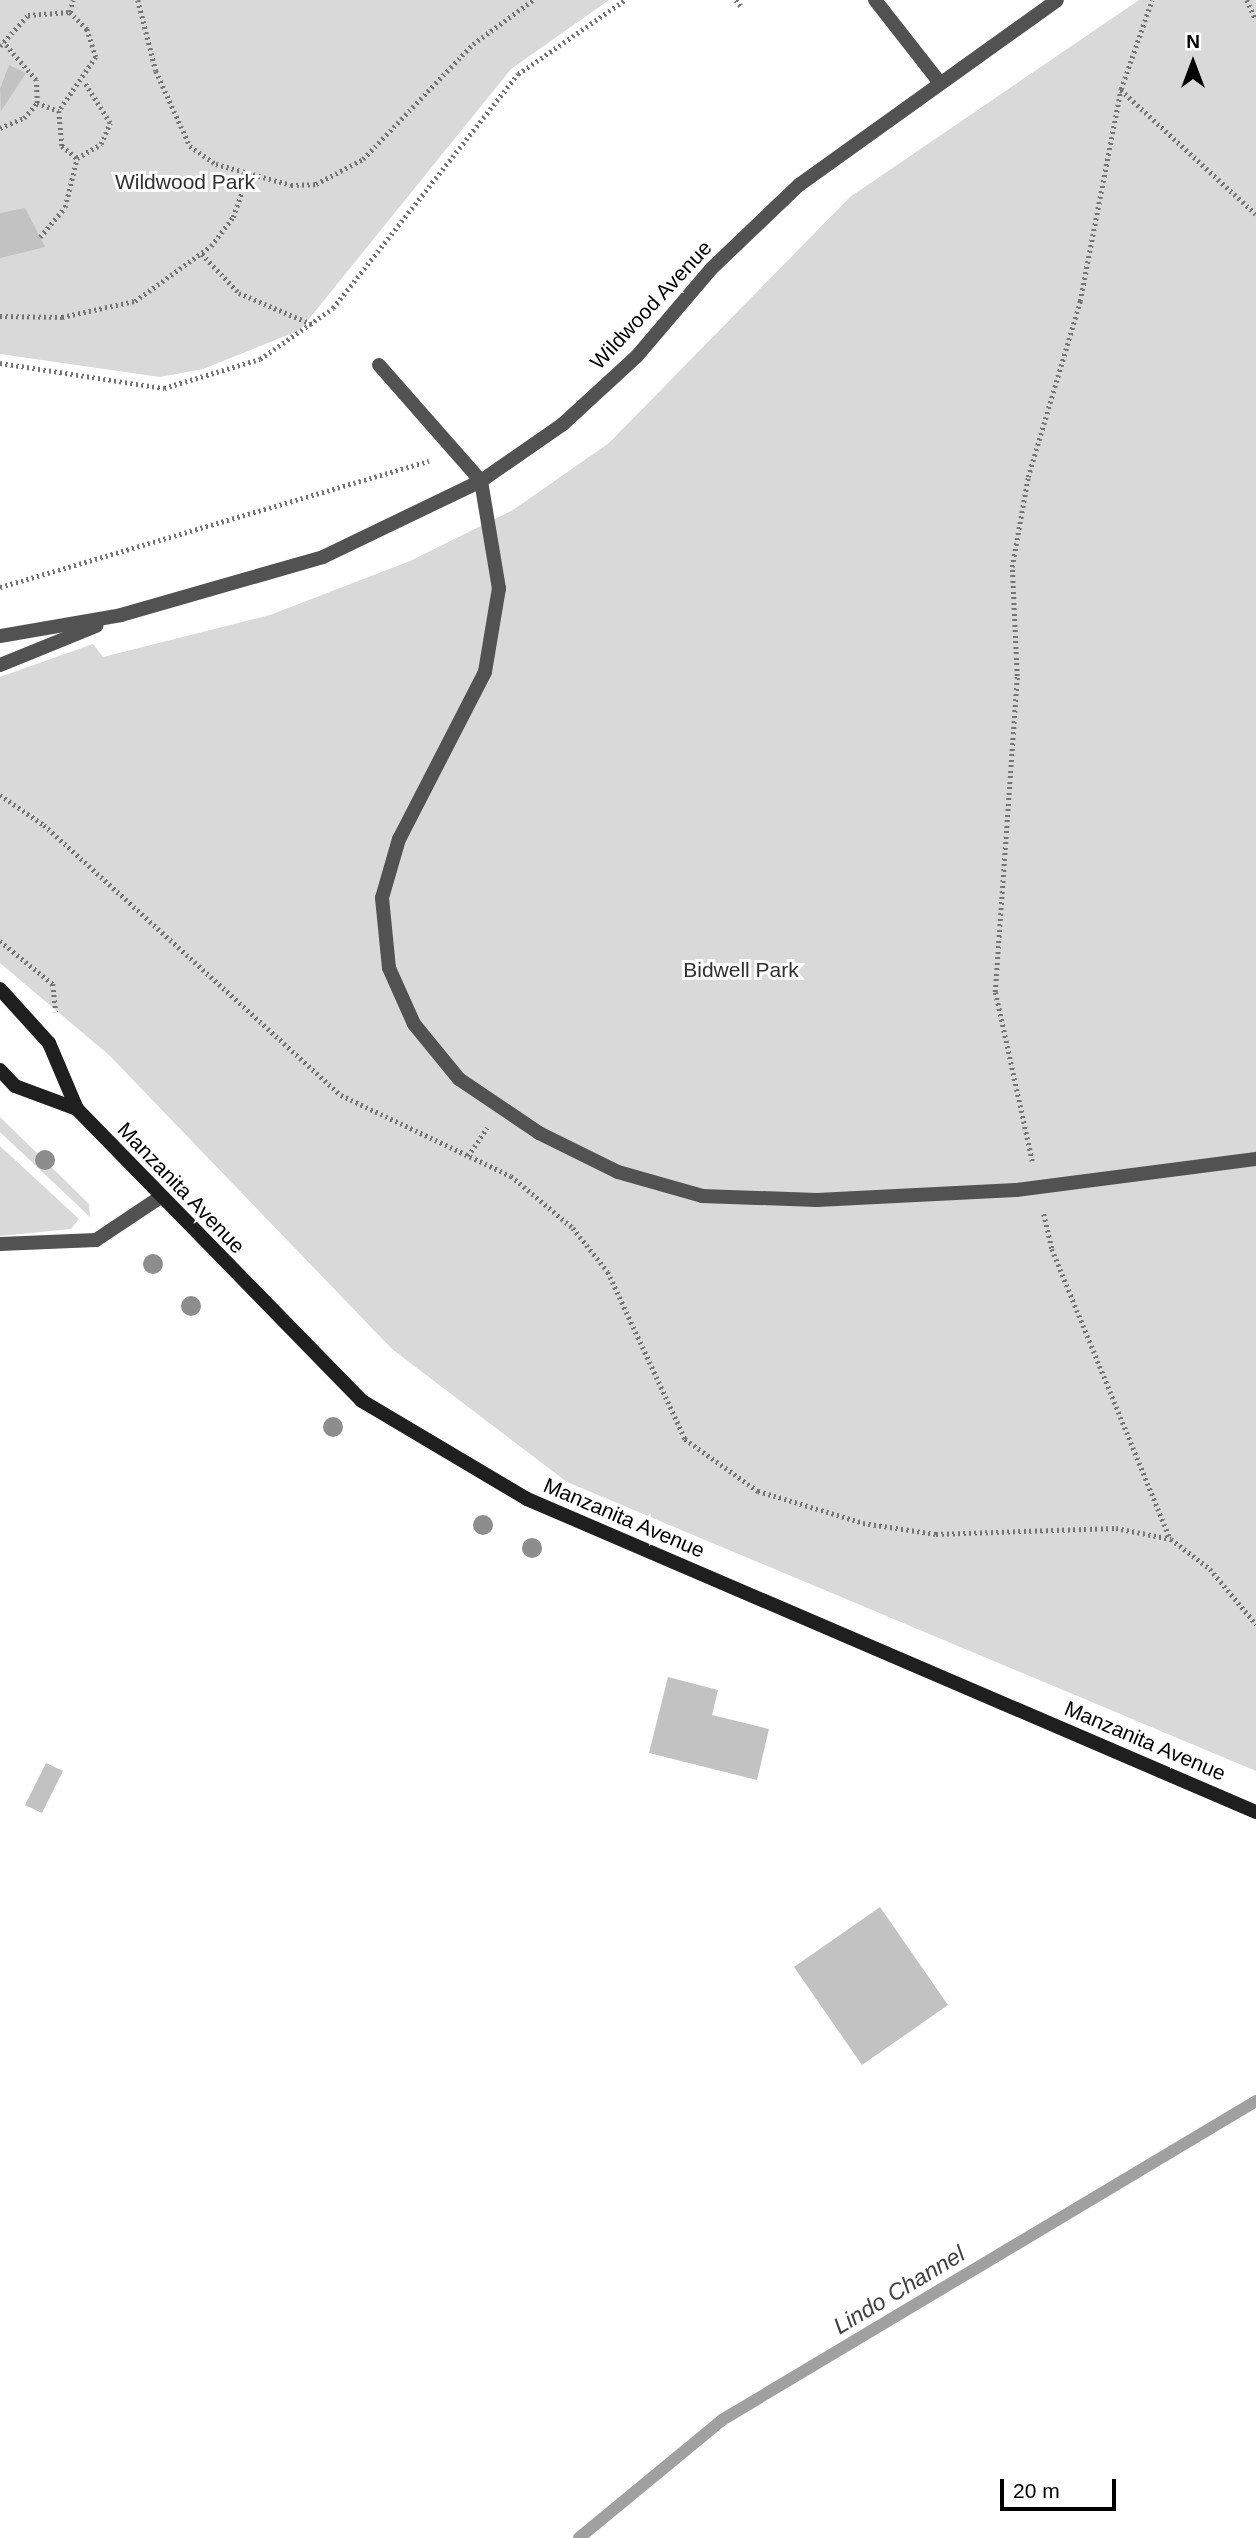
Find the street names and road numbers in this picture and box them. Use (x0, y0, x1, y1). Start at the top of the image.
street label: Wildwood Avenue (585, 235, 717, 375)
street label: Manzanita Avenue (112, 1117, 250, 1259)
street label: Manzanita Avenue (539, 1472, 709, 1564)
street label: Manzanita Avenue (1060, 1695, 1230, 1787)

